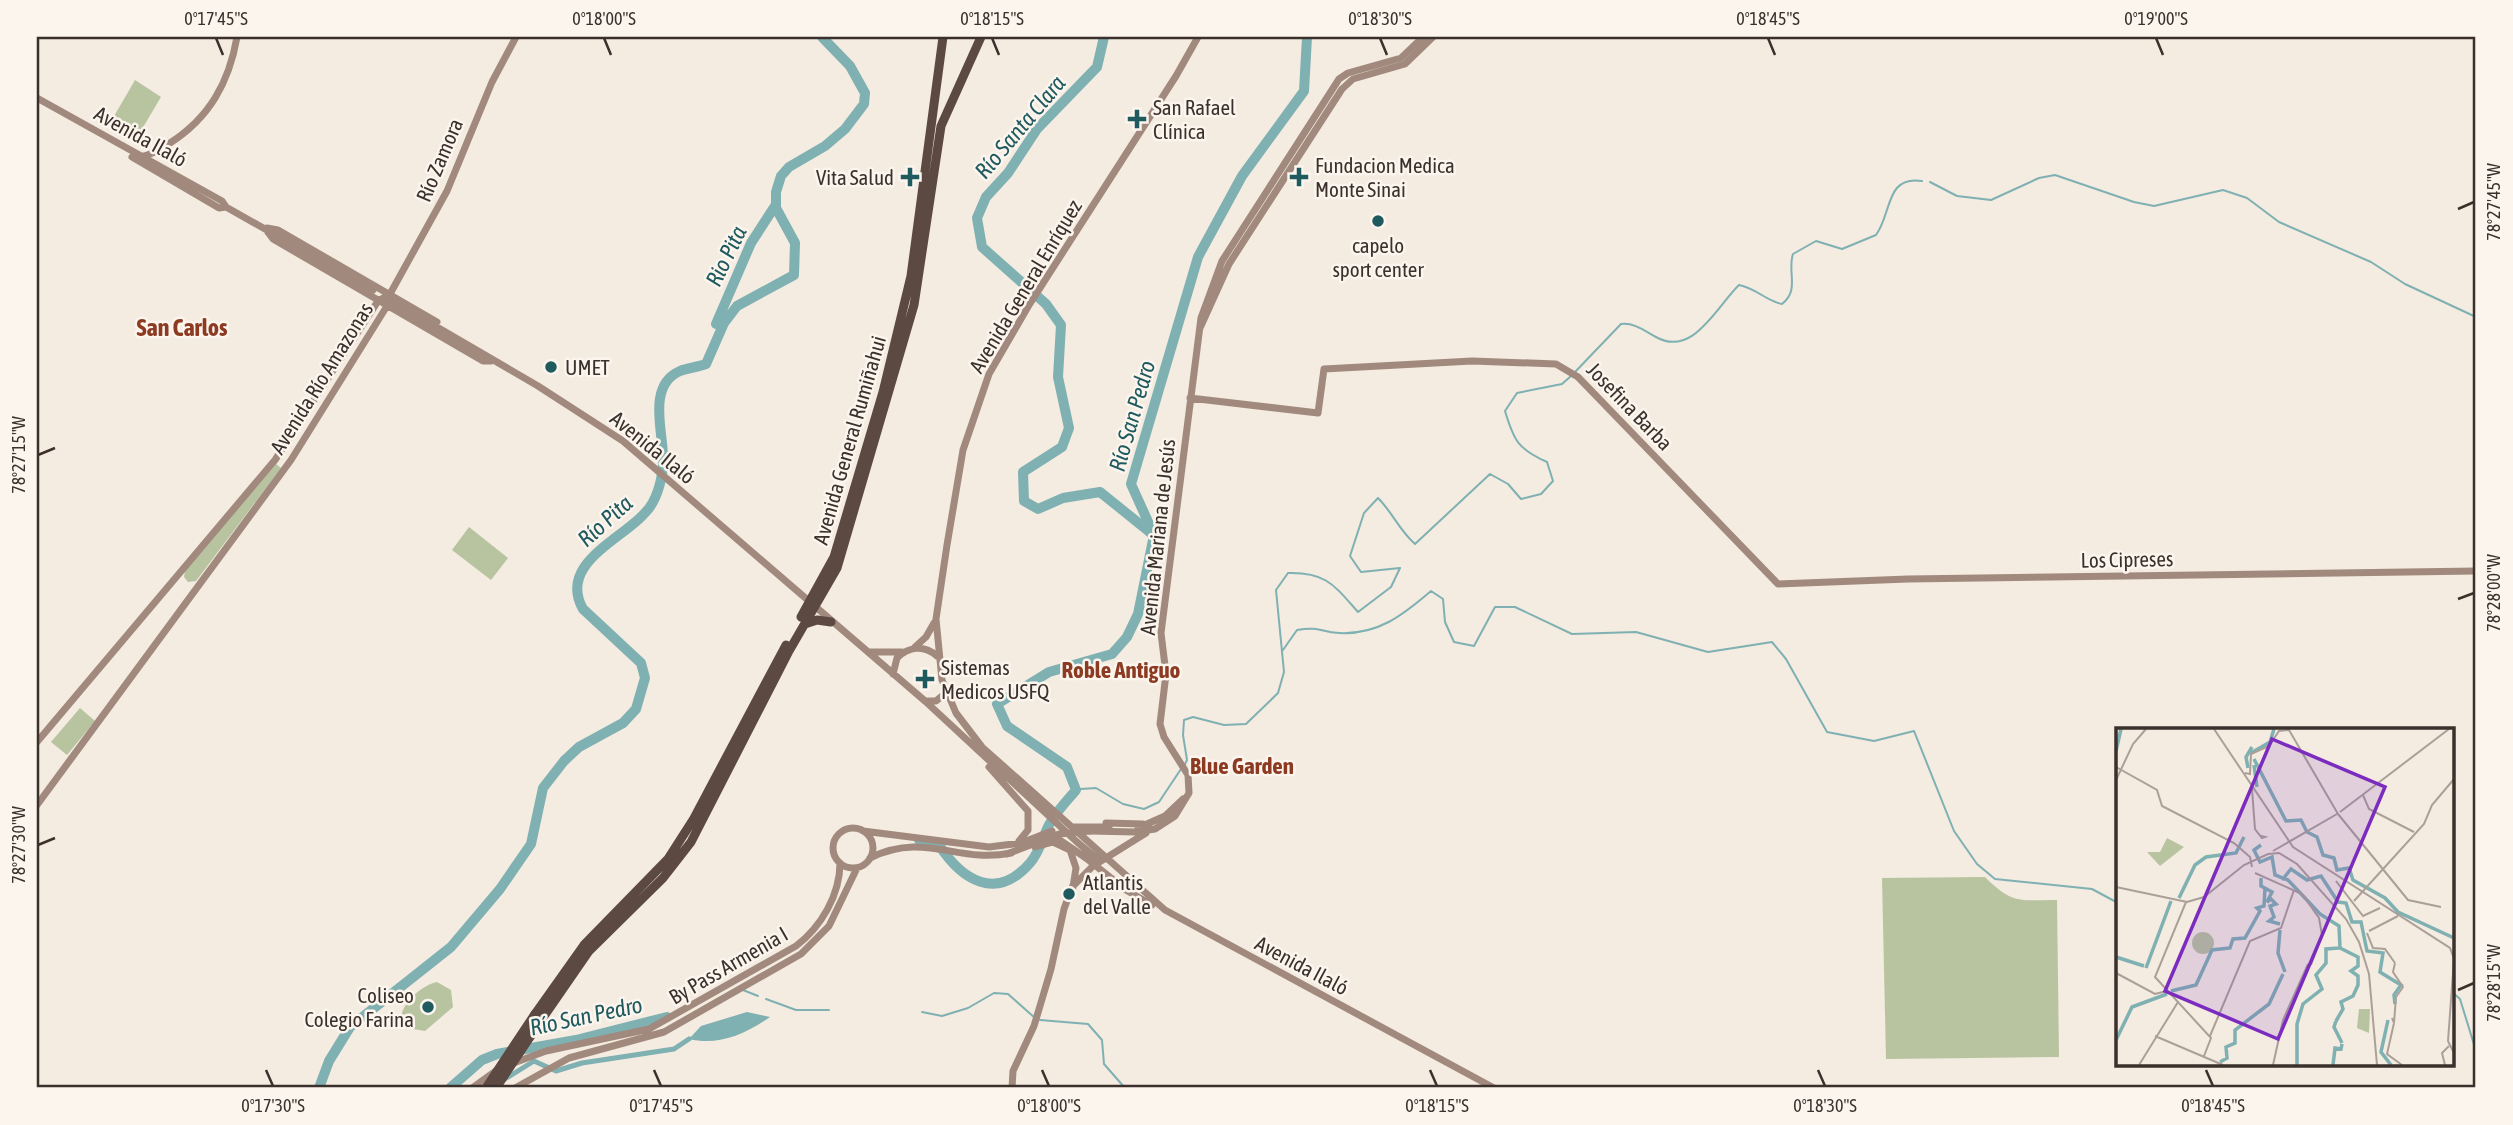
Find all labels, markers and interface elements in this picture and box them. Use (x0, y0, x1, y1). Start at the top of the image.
text: 0°17'45"S (184, 8, 248, 29)
text: 0°18'00"S (572, 8, 636, 29)
text: 0°18'15"S (960, 8, 1024, 29)
text: 0°18'30"S (1348, 8, 1412, 29)
text: 0°18'45"S (1736, 8, 1800, 29)
text: 0°19'00"S (2124, 8, 2188, 29)
water label: Río Santa Clara (970, 70, 1071, 184)
place label: San Rafael Clínica (1153, 95, 1236, 143)
street label: Avenida Ilaló (91, 101, 191, 171)
marker: San Rafael Clínica (1127, 109, 1147, 129)
street label: Río Zamora (411, 115, 467, 205)
place label: Fundacion Medica Monte Sinai (1315, 153, 1455, 201)
text: 78°27'45"W (2483, 163, 2504, 241)
place label: Vita Salud (816, 165, 894, 189)
marker: Vita Salud (900, 167, 920, 187)
marker: Fundacion Medica Monte Sinai (1289, 167, 1309, 187)
street label: Avenida General Enríquez (964, 195, 1086, 377)
marker: capelo sport center (1370, 213, 1386, 229)
water label: Rio Pita (700, 221, 752, 290)
place label: capelo sport center (1332, 233, 1424, 281)
street label: Avenida Río Amazonas (265, 298, 377, 458)
district label: San Carlos (136, 314, 228, 341)
street label: Avenida General Rumiñahui (808, 333, 890, 547)
place label: UMET (565, 355, 610, 379)
street label: Josefina Barba (1582, 357, 1678, 455)
water label: Río San Pedro (1104, 358, 1160, 474)
marker: UMET (543, 359, 559, 375)
street label: Avenida Ilaló (606, 406, 700, 488)
text: 78°27'15"W (8, 416, 29, 494)
street label: Avenida Mariana de Jesús (1135, 438, 1179, 636)
water label: Río Pita (573, 490, 638, 552)
street label: Los Cipreses (2080, 546, 2174, 572)
text: 78°28'00"W (2483, 554, 2504, 632)
place label: Sistemas Medicos USFQ (941, 655, 1050, 703)
district label: Roble Antiguo (1062, 657, 1181, 683)
marker: Sistemas Medicos USFQ (915, 669, 935, 689)
inset map (2116, 728, 2454, 1066)
district label: Blue Garden (1190, 753, 1294, 779)
text: 78°27'30"W (8, 806, 29, 884)
place label: Atlantis del Valle (1083, 870, 1151, 918)
marker: Atlantis del Valle (1061, 886, 1077, 902)
street label: By Pass Armenia I (664, 921, 792, 1009)
street label: Avenida Ilaló (1251, 931, 1353, 999)
text: 78°28'15"W (2483, 944, 2504, 1022)
place label: Coliseo Colegio Farina (304, 983, 414, 1031)
water label: Río San Pedro (527, 991, 645, 1041)
marker: Coliseo Colegio Farina (420, 999, 436, 1015)
text: 0°17'30"S (241, 1095, 305, 1116)
text: 0°17'45"S (629, 1095, 693, 1116)
text: 0°18'00"S (1017, 1095, 1081, 1116)
text: 0°18'15"S (1405, 1095, 1469, 1116)
text: 0°18'30"S (1793, 1095, 1857, 1116)
text: 0°18'45"S (2181, 1095, 2245, 1116)

